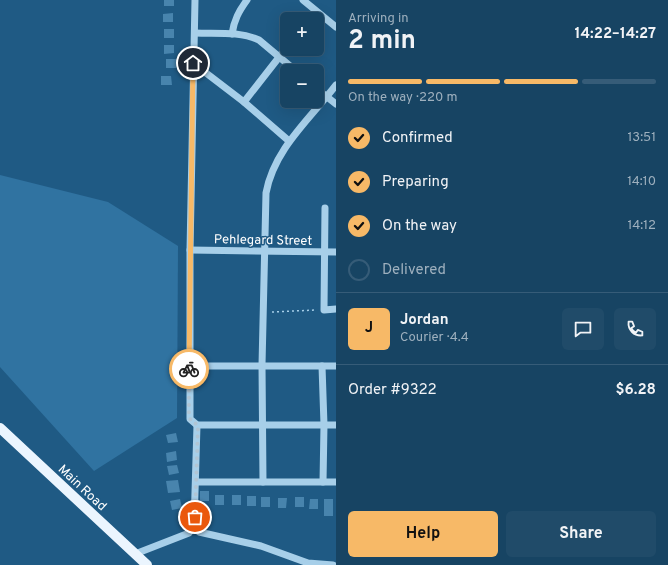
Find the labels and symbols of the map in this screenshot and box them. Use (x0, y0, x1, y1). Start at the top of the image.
pin (176, 46, 210, 80)
street label: Pehlegard Street (214, 232, 312, 250)
courier (169, 349, 209, 389)
street label: Main Road (54, 462, 109, 515)
pin (178, 500, 212, 534)

